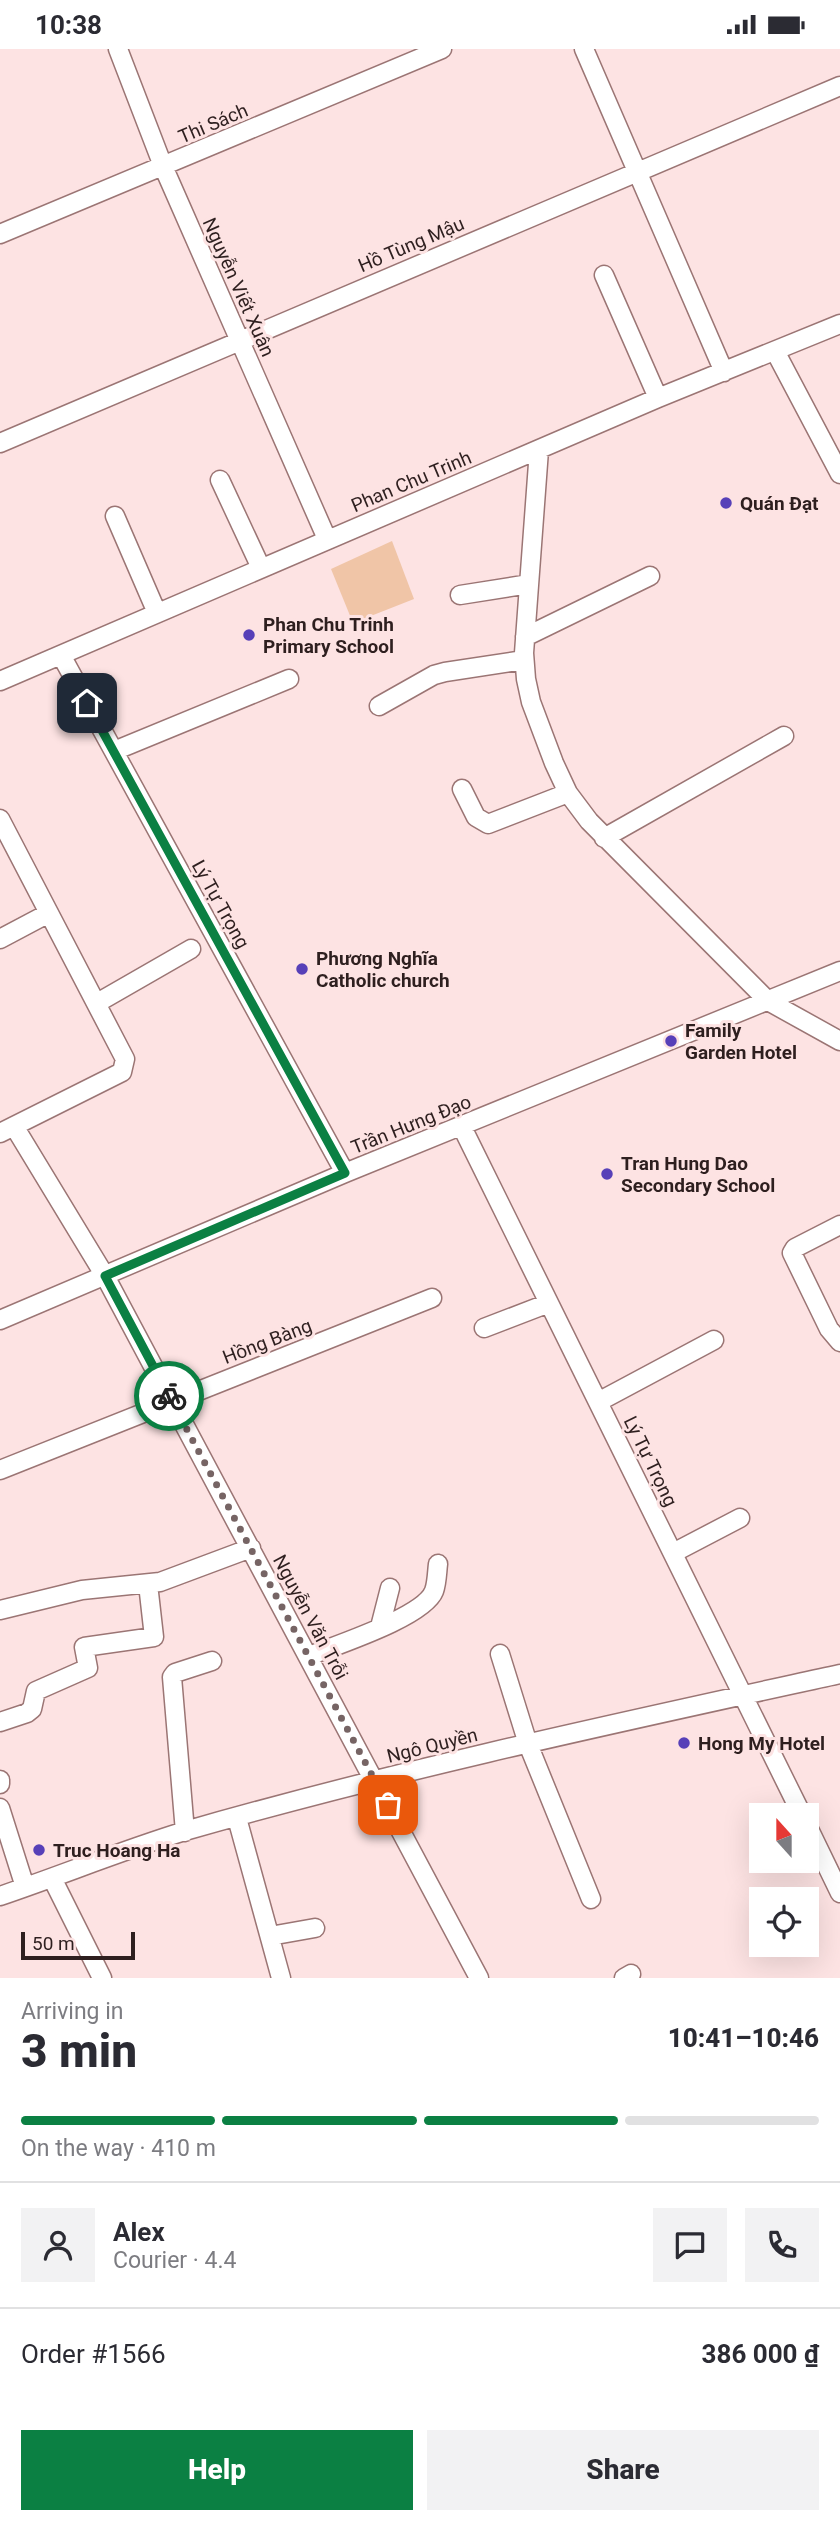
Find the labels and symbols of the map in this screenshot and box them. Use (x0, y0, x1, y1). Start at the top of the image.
street label: Thi Sách (175, 99, 251, 148)
street label: Hồ Tùng Mậu (355, 212, 468, 277)
street label: Nguyễn Viết Xuân (198, 214, 279, 360)
street label: Phan Chu Trinh (348, 446, 475, 517)
place label: Quán Đạt (740, 492, 819, 515)
marker: Quán Đạt (718, 495, 734, 511)
place label: Phan Chu Trinh Primary School (263, 613, 394, 658)
marker: Phan Chu Trinh Primary School (241, 627, 257, 643)
pin (57, 673, 117, 733)
street label: Lý Tự Trọng (187, 856, 254, 953)
place label: Phương Nghĩa Catholic church (316, 947, 450, 992)
marker: Phương Nghĩa Catholic church (294, 961, 310, 977)
place label: Family Garden Hotel (685, 1019, 797, 1064)
marker: Family Garden Hotel (663, 1033, 679, 1049)
street label: Trần Hưng Đạo (348, 1090, 475, 1159)
place label: Tran Hung Dao Secondary School (621, 1152, 775, 1197)
marker: Tran Hung Dao Secondary School (599, 1166, 615, 1182)
street label: Hồng Bàng (219, 1314, 315, 1369)
courier (134, 1361, 204, 1431)
street label: Lý Tự Trọng (619, 1412, 682, 1510)
street label: Nguyễn Văn Trỗi (268, 1551, 353, 1684)
street label: Ngô Quyền (384, 1723, 480, 1768)
place label: Hong My Hotel (698, 1732, 825, 1755)
marker: Hong My Hotel (676, 1735, 692, 1751)
pin (358, 1775, 418, 1835)
north arrow (749, 1803, 819, 1873)
place label: Truc Hoang Ha (53, 1839, 180, 1862)
marker: Truc Hoang Ha (31, 1842, 47, 1858)
scale bar (21, 1929, 135, 1961)

